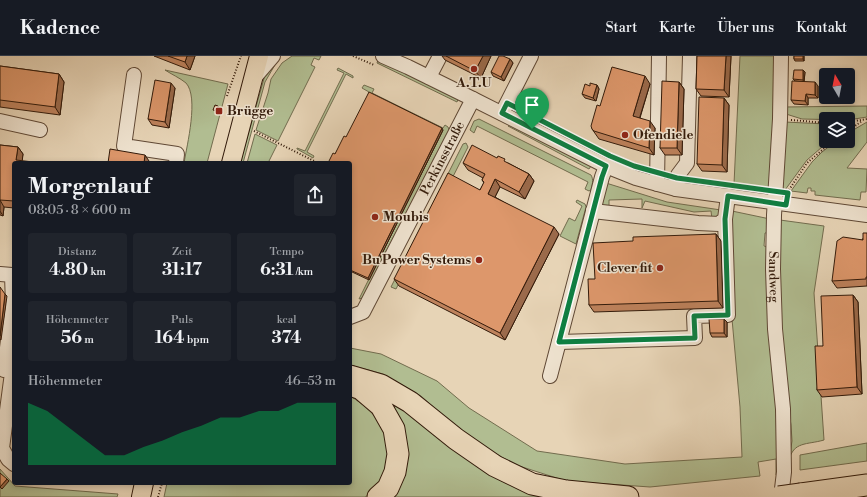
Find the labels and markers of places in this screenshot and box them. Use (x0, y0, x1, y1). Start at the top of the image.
marker: A.T.U (469, 64, 479, 74)
place label: A.T.U (455, 75, 492, 91)
pin (515, 88, 549, 129)
place label: Brügge (227, 103, 273, 119)
marker: Brügge (214, 106, 224, 116)
place label: Ofendiele (633, 127, 694, 143)
marker: Ofendiele (620, 130, 630, 140)
place label: Moubis (383, 209, 429, 225)
marker: Moubis (370, 212, 380, 222)
place label: Bu Power Systems (362, 252, 471, 268)
marker: Bu Power Systems (474, 255, 484, 265)
place label: Clever fit (597, 260, 652, 276)
marker: Clever fit (655, 263, 665, 273)

